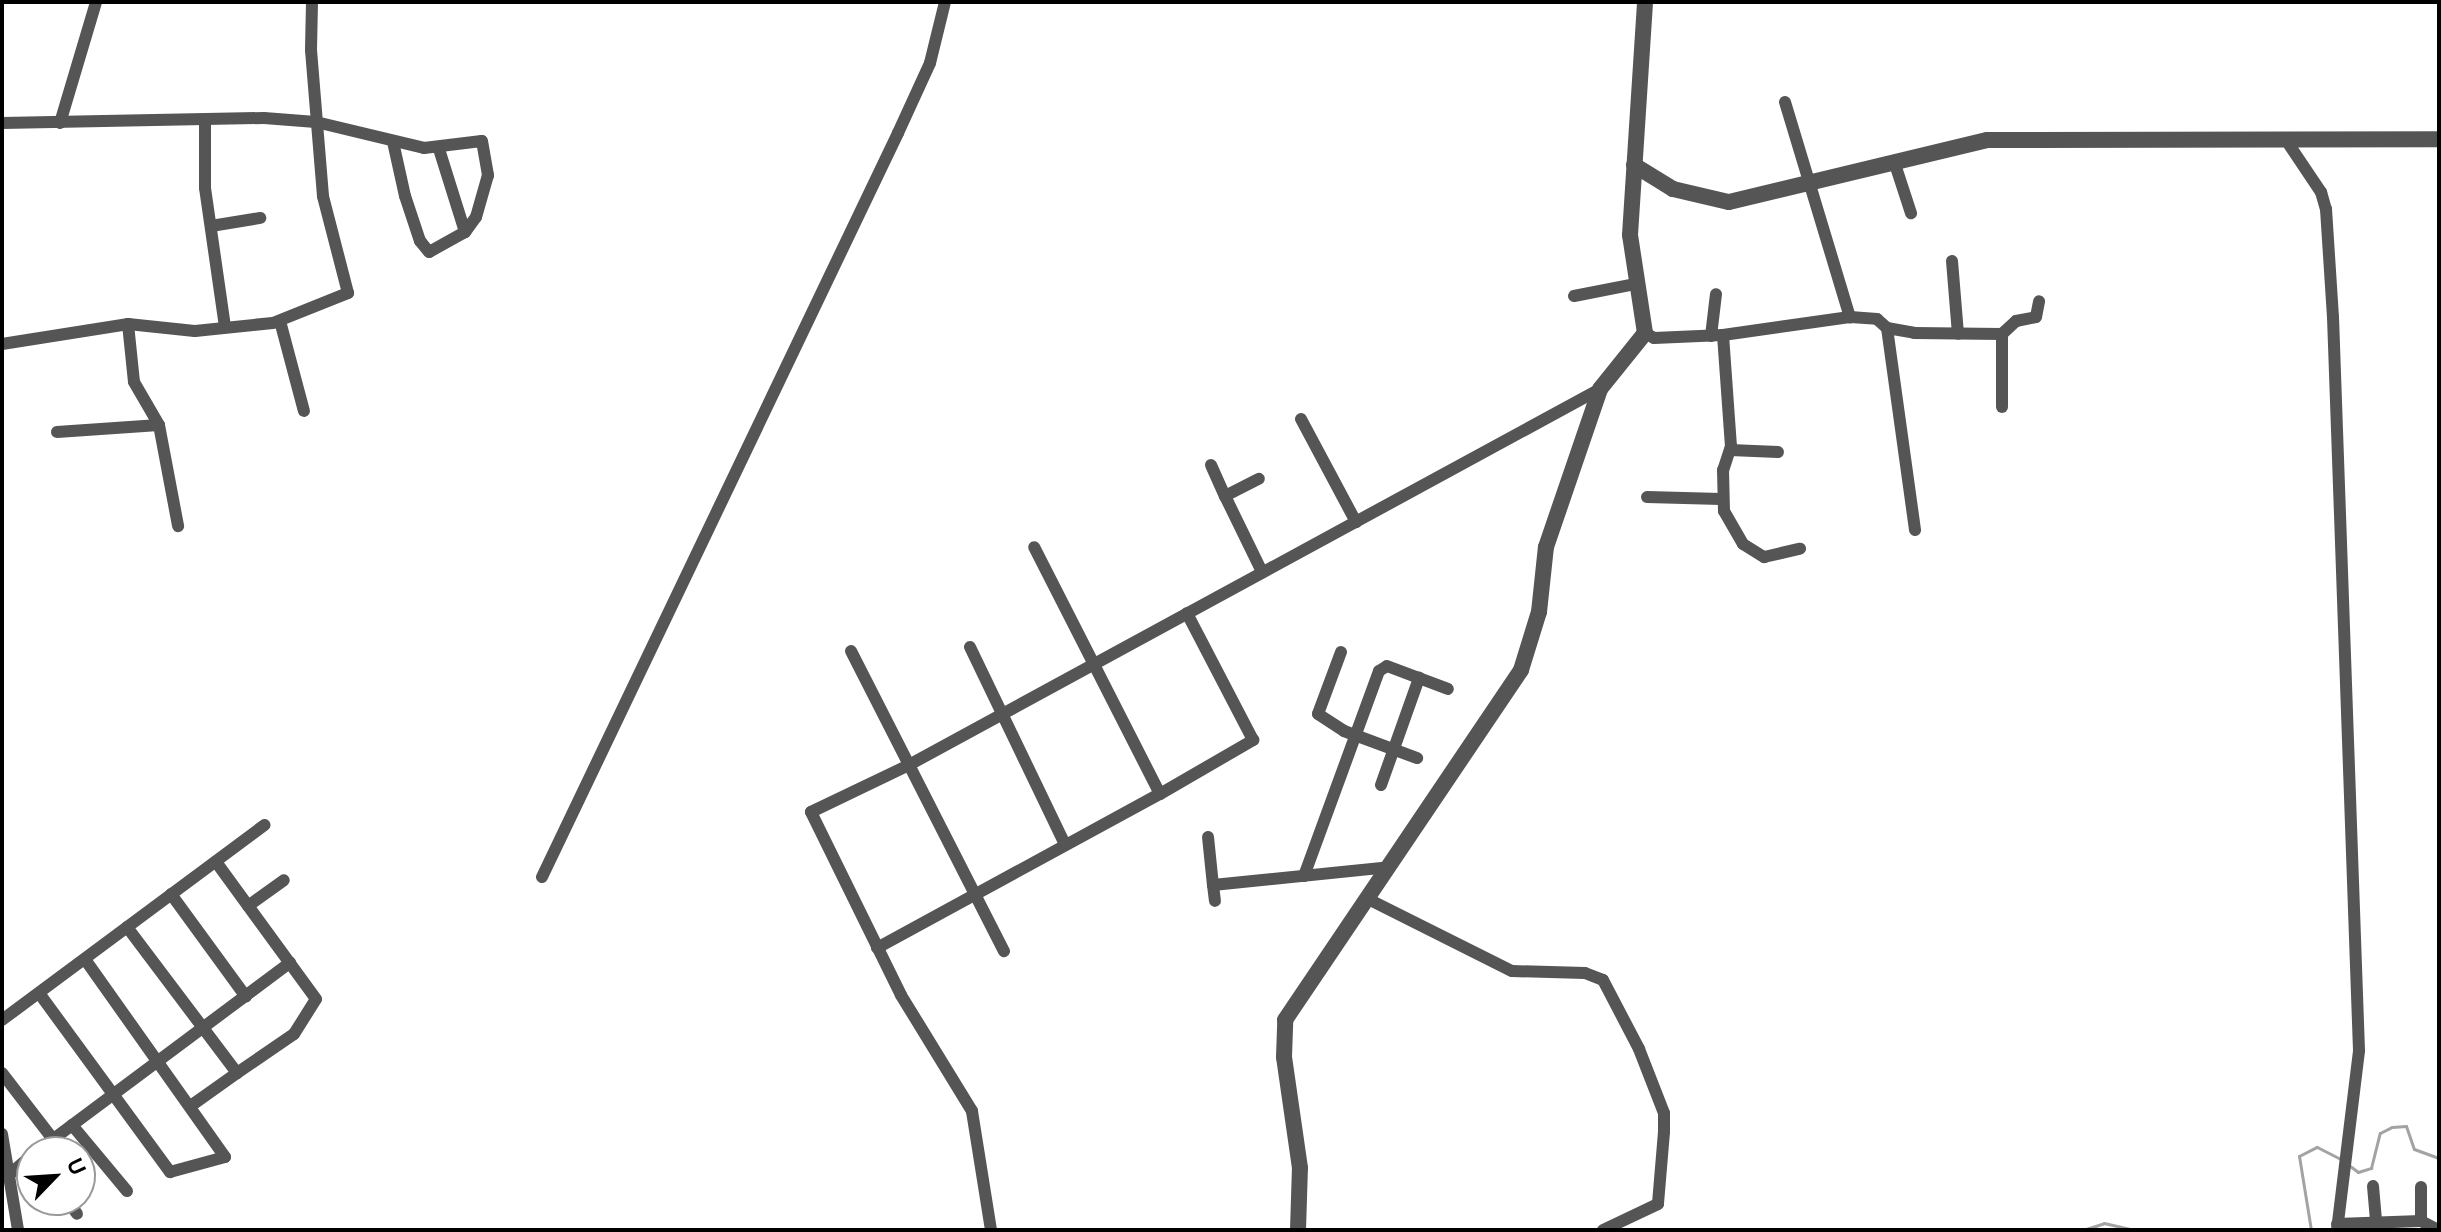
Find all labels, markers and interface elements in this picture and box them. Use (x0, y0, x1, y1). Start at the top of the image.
north arrow (16, 1136, 96, 1216)
text: U (61, 1154, 92, 1179)

